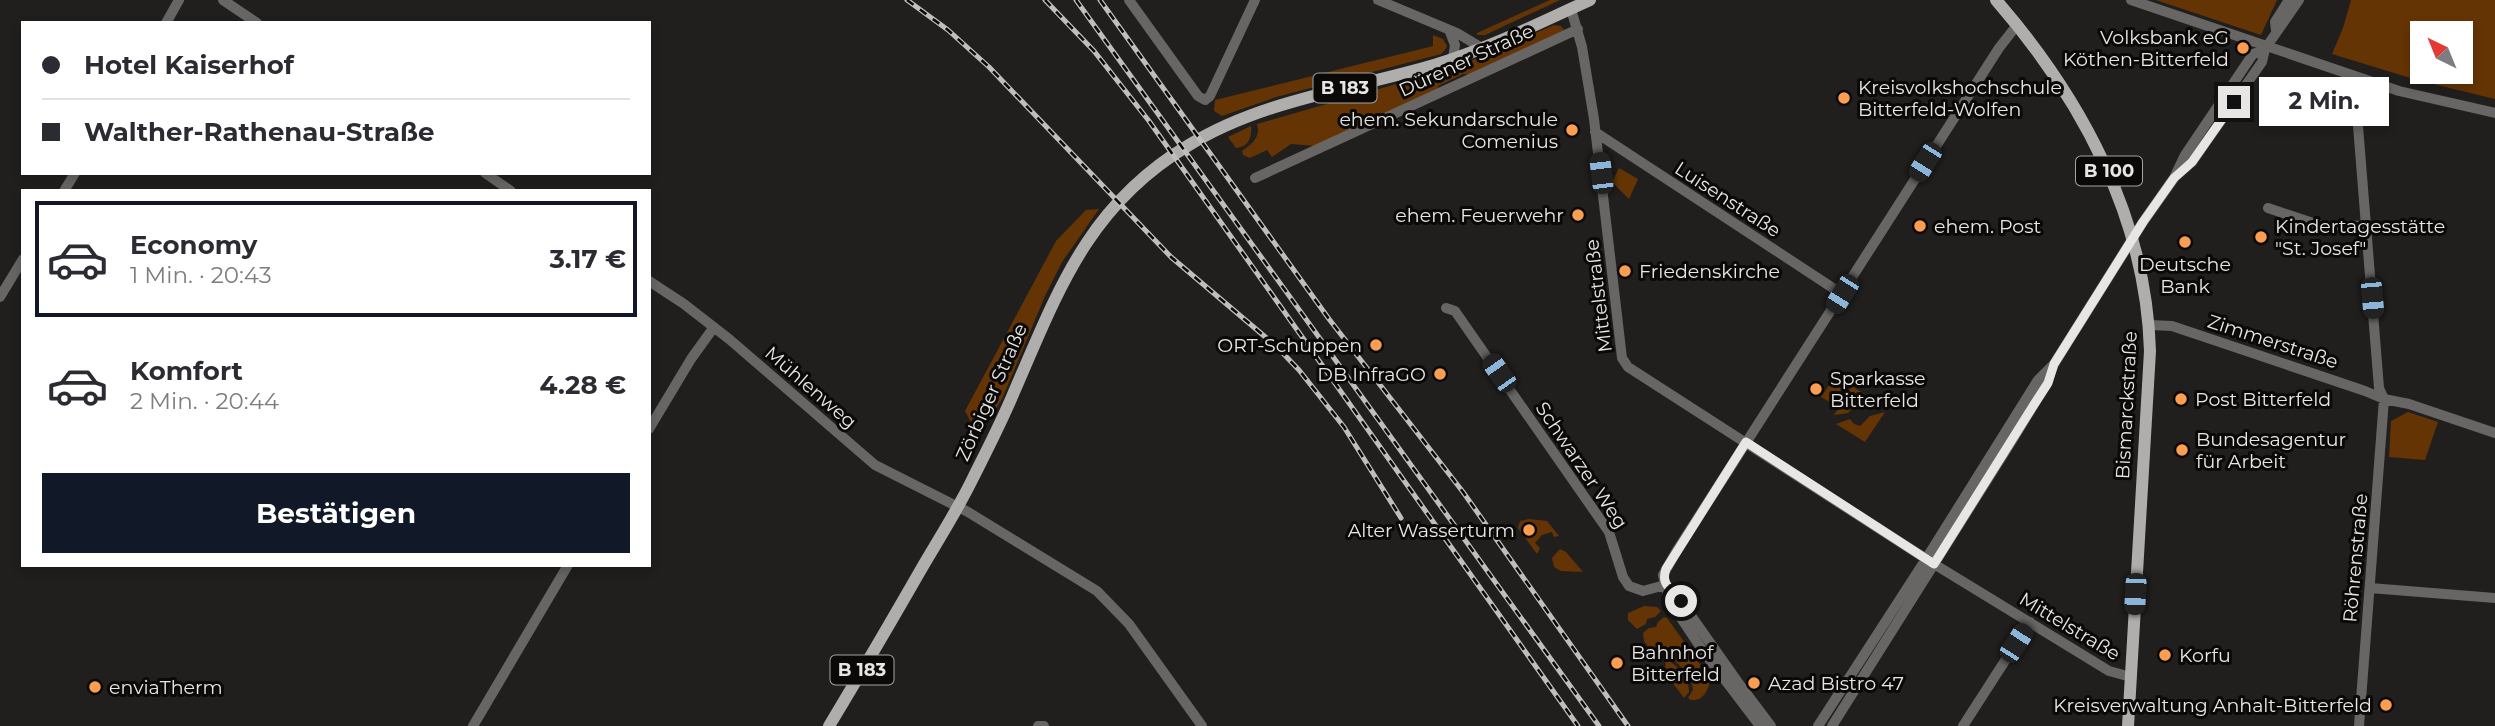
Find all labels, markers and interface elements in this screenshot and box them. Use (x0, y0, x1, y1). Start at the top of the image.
street label: Dürener Straße (1395, 19, 1537, 102)
north arrow (2410, 21, 2473, 84)
map controls (2410, 21, 2473, 84)
place label: Volksbank eG Köthen-Bitterfeld (2063, 26, 2229, 71)
marker: Volksbank eG Köthen-Bitterfeld (2235, 40, 2251, 56)
text: Hotel Kaiserhof (84, 49, 294, 81)
road number: B 183 (1314, 74, 1376, 102)
place label: Kreisvolkshochschule Bitterfeld-Wolfen (1858, 76, 2062, 121)
callout: 2 Min. (2258, 78, 2388, 126)
route end (2218, 86, 2250, 118)
text: 2 Min. (2289, 87, 2359, 115)
marker: Kreisvolkshochschule Bitterfeld-Wolfen (1836, 90, 1852, 106)
place label: ehem. Sekundarschule Comenius (1339, 108, 1558, 153)
text: Walther-Rathenau-Straße (84, 116, 434, 148)
marker: ehem. Sekundarschule Comenius (1564, 122, 1580, 138)
car (1905, 139, 1946, 185)
car (1589, 151, 1614, 195)
road number: B 100 (2076, 156, 2142, 186)
street label: Luisenstraße (1670, 157, 1785, 242)
place label: ehem. Feuerwehr (1395, 204, 1564, 227)
marker: ehem. Feuerwehr (1570, 207, 1586, 223)
place label: ehem. Post (1934, 215, 2042, 238)
place label: Kindertagesstätte "St. Josef" (2275, 215, 2445, 260)
marker: ehem. Post (1912, 218, 1928, 234)
icon: car (46, 228, 109, 291)
text: Economy (130, 229, 257, 261)
marker: Kindertagesstätte "St. Josef" (2253, 229, 2269, 245)
marker: Deutsche Bank (2177, 234, 2193, 250)
street label: Mittelstraße (1580, 238, 1617, 354)
text: 3.17 € (549, 243, 626, 275)
place label: Deutsche Bank (2139, 253, 2231, 298)
place label: Friedenskirche (1639, 260, 1780, 283)
text: 1 Min. · 20:43 (130, 261, 272, 289)
marker: Friedenskirche (1617, 263, 1633, 279)
car (1822, 271, 1863, 317)
car (2360, 276, 2385, 320)
street label: Zimmerstraße (2205, 310, 2341, 373)
street label: Zörbiger Straße (951, 320, 1032, 465)
street label: Bismarckstraße (2111, 330, 2142, 480)
place label: ORT-Schuppen (1217, 334, 1362, 357)
marker: ORT-Schuppen (1368, 337, 1384, 353)
street label: Mühlenweg (760, 341, 861, 433)
car (1479, 350, 1520, 396)
icon: car (46, 354, 109, 417)
text: Komfort (130, 355, 243, 387)
place label: DB InfraGO (1317, 363, 1426, 386)
marker: DB InfraGO (1432, 366, 1448, 382)
place label: Sparkasse Bitterfeld (1830, 367, 1926, 412)
text: 4.28 € (540, 369, 626, 401)
marker: Sparkasse Bitterfeld (1808, 381, 1824, 397)
text: 2 Min. · 20:44 (130, 387, 279, 415)
place label: Post Bitterfeld (2195, 388, 2331, 411)
marker: Post Bitterfeld (2173, 391, 2189, 407)
street label: Schwarzer Weg (1531, 397, 1633, 533)
place label: Bundesagentur für Arbeit (2196, 428, 2346, 473)
marker: Bundesagentur für Arbeit (2174, 442, 2190, 458)
button: Bestätigen (42, 473, 630, 553)
street label: Röhrenstraße (2338, 493, 2373, 624)
place label: Alter Wasserturm (1348, 519, 1515, 542)
marker: Alter Wasserturm (1521, 522, 1537, 538)
car (2124, 572, 2147, 616)
route start (1665, 585, 1697, 617)
street label: Mittelstraße (2015, 587, 2124, 666)
car (1996, 620, 2037, 666)
place label: Bahnhof Bitterfeld (1631, 641, 1720, 686)
place label: Korfu (2179, 644, 2231, 667)
marker: Korfu (2157, 647, 2173, 663)
marker: Bahnhof Bitterfeld (1609, 655, 1625, 671)
road number: B 183 (830, 656, 894, 684)
place label: Azad Bistro 47 (1768, 672, 1904, 695)
marker: Azad Bistro 47 (1746, 675, 1762, 691)
place label: enviaTherm (109, 676, 223, 699)
marker: enviaTherm (87, 679, 103, 695)
place label: Kreisverwaltung Anhalt-Bitterfeld (2053, 694, 2372, 717)
marker: Kreisverwaltung Anhalt-Bitterfeld (2378, 697, 2394, 713)

